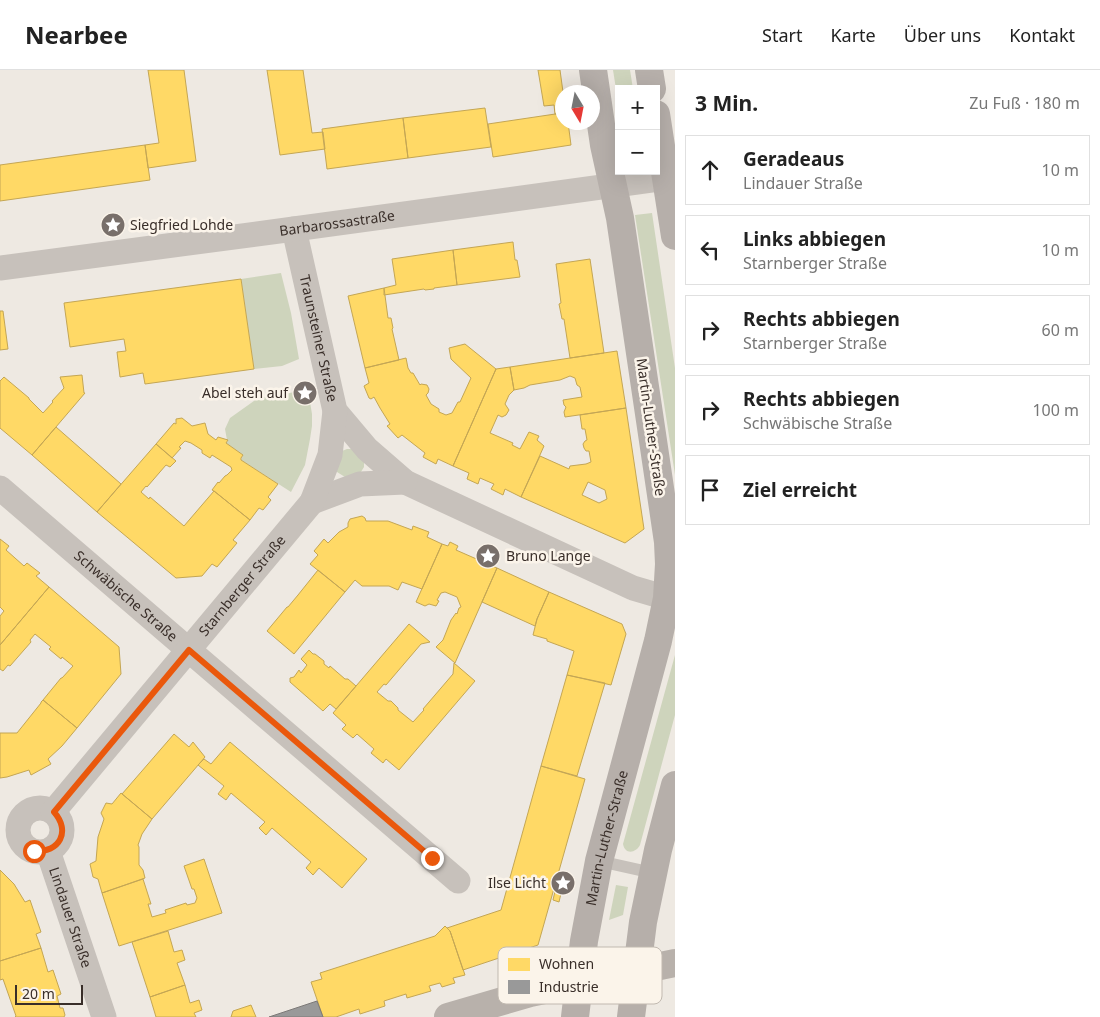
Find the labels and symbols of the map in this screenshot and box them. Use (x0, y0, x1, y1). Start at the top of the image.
north arrow (555, 85, 600, 130)
street label: Barbarossastraße (278, 205, 396, 240)
place icon: Siegfried Lohde (100, 212, 126, 238)
place label: Siegfried Lohde (130, 215, 233, 234)
street label: Traunsteiner Straße (296, 273, 343, 404)
street label: Martin-Luther-Straße (632, 357, 671, 497)
place icon: Abel steh auf (292, 380, 318, 406)
place label: Abel steh auf (202, 383, 289, 402)
street label: Starnberger Straße (194, 531, 290, 640)
place icon: Bruno Lange (475, 543, 501, 569)
street label: Schwäbische Straße (71, 546, 182, 646)
place label: Bruno Lange (506, 546, 591, 565)
street label: Martin-Luther-Straße (581, 768, 632, 907)
route start (23, 840, 46, 863)
route end (421, 847, 444, 870)
street label: Lindauer Straße (45, 864, 97, 970)
place icon: Ilse Licht (550, 870, 576, 896)
place label: Ilse Licht (488, 873, 546, 892)
legend (498, 947, 662, 1004)
text: Wohnen (539, 954, 594, 973)
text: Industrie (539, 977, 599, 996)
scale bar (15, 982, 82, 1005)

